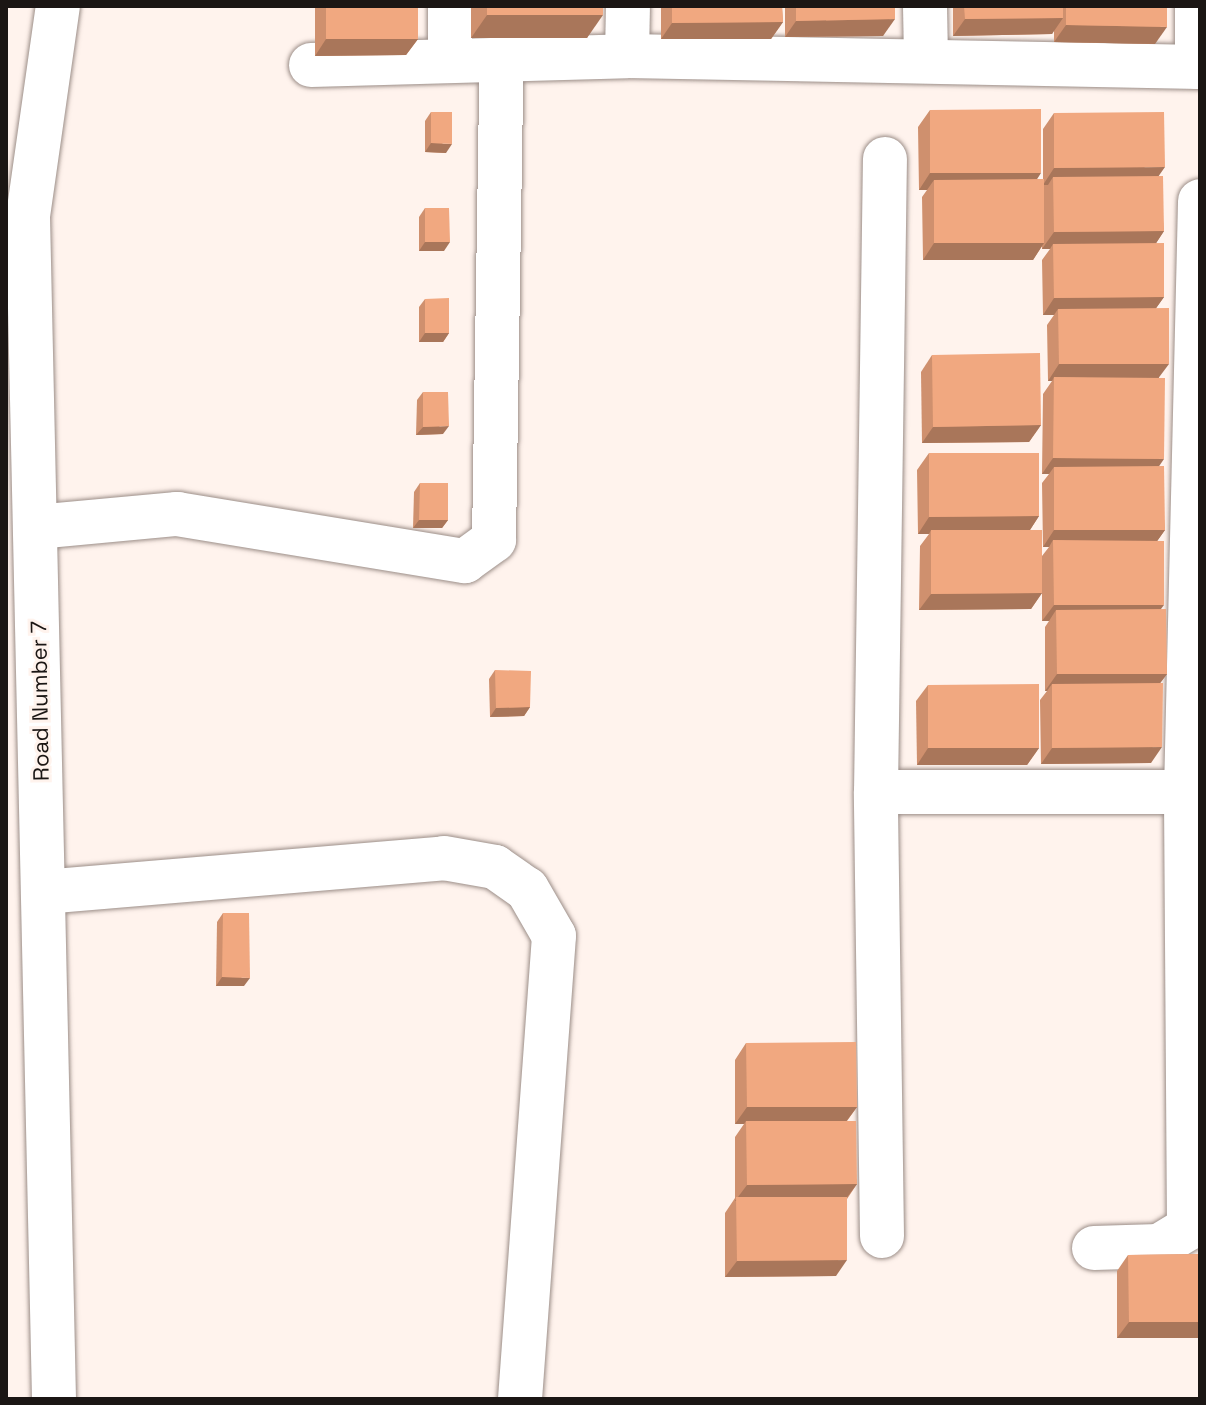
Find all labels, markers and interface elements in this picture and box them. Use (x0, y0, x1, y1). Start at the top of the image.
street label: Road Number 7 (25, 621, 55, 781)

